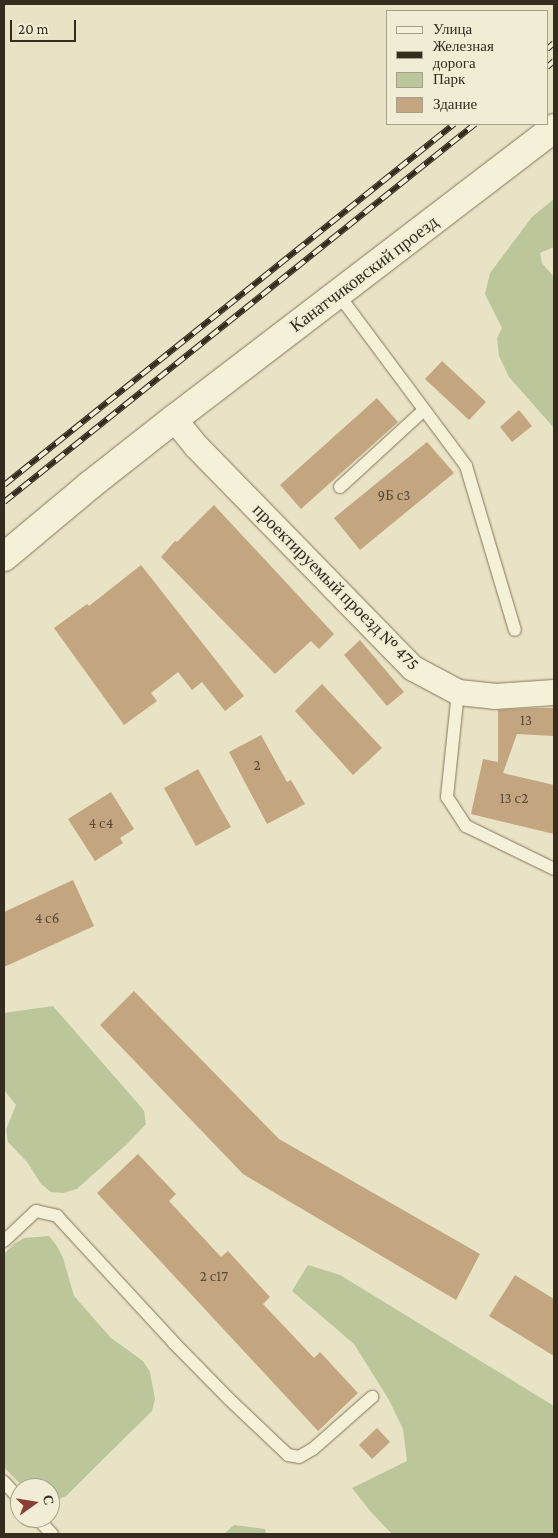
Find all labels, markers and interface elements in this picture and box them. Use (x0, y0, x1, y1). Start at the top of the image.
scale bar (12, 10, 79, 42)
legend (386, 10, 548, 125)
text: 20 m (18, 21, 49, 37)
text: Улица (433, 21, 472, 37)
text: Железная дорога (433, 38, 494, 71)
text: Парк (433, 71, 465, 87)
text: Здание (433, 96, 477, 112)
street label: Канатчиковский проезд (286, 211, 442, 337)
house number: 9Б с3 (378, 487, 410, 505)
street label: проектируемый проезд № 475 (248, 499, 424, 675)
house number: 13 (520, 712, 532, 730)
house number: 2 (253, 757, 261, 775)
house number: 13 с2 (500, 790, 528, 808)
house number: 4 с4 (89, 815, 113, 833)
house number: 4 с6 (35, 910, 59, 928)
house number: 2 с17 (200, 1268, 228, 1286)
north arrow (10, 1478, 60, 1528)
text: С (40, 1493, 58, 1507)

